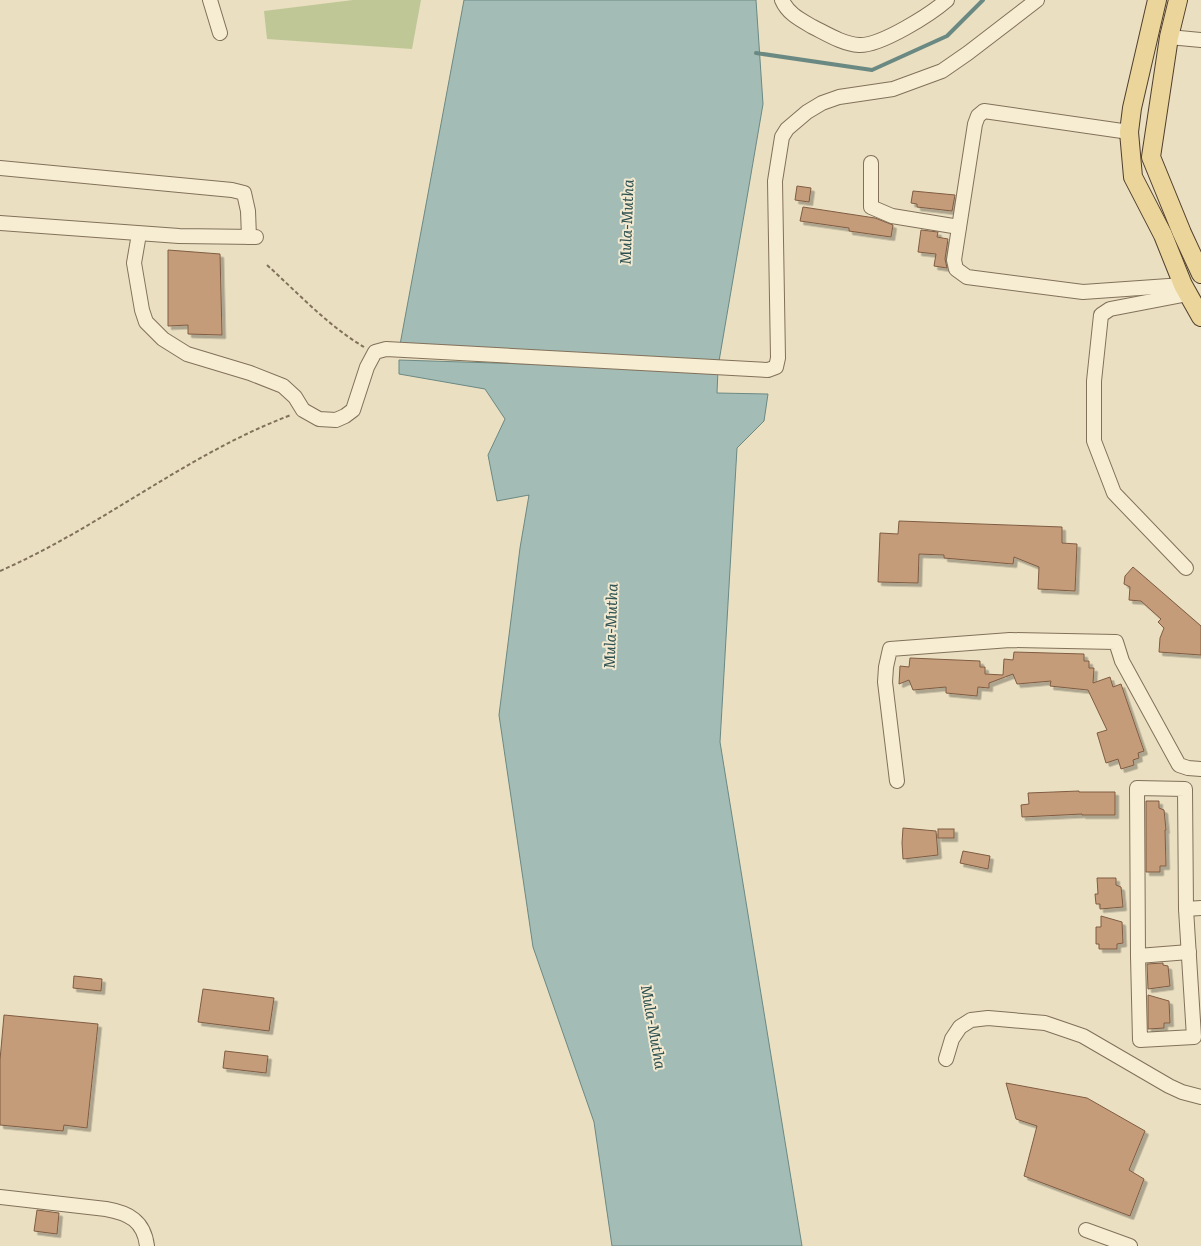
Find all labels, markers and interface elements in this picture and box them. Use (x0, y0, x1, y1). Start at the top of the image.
water label: Mula-Mutha (613, 178, 639, 265)
water label: Mula-Mutha (597, 582, 623, 669)
water label: Mula-Mutha (636, 983, 673, 1071)

